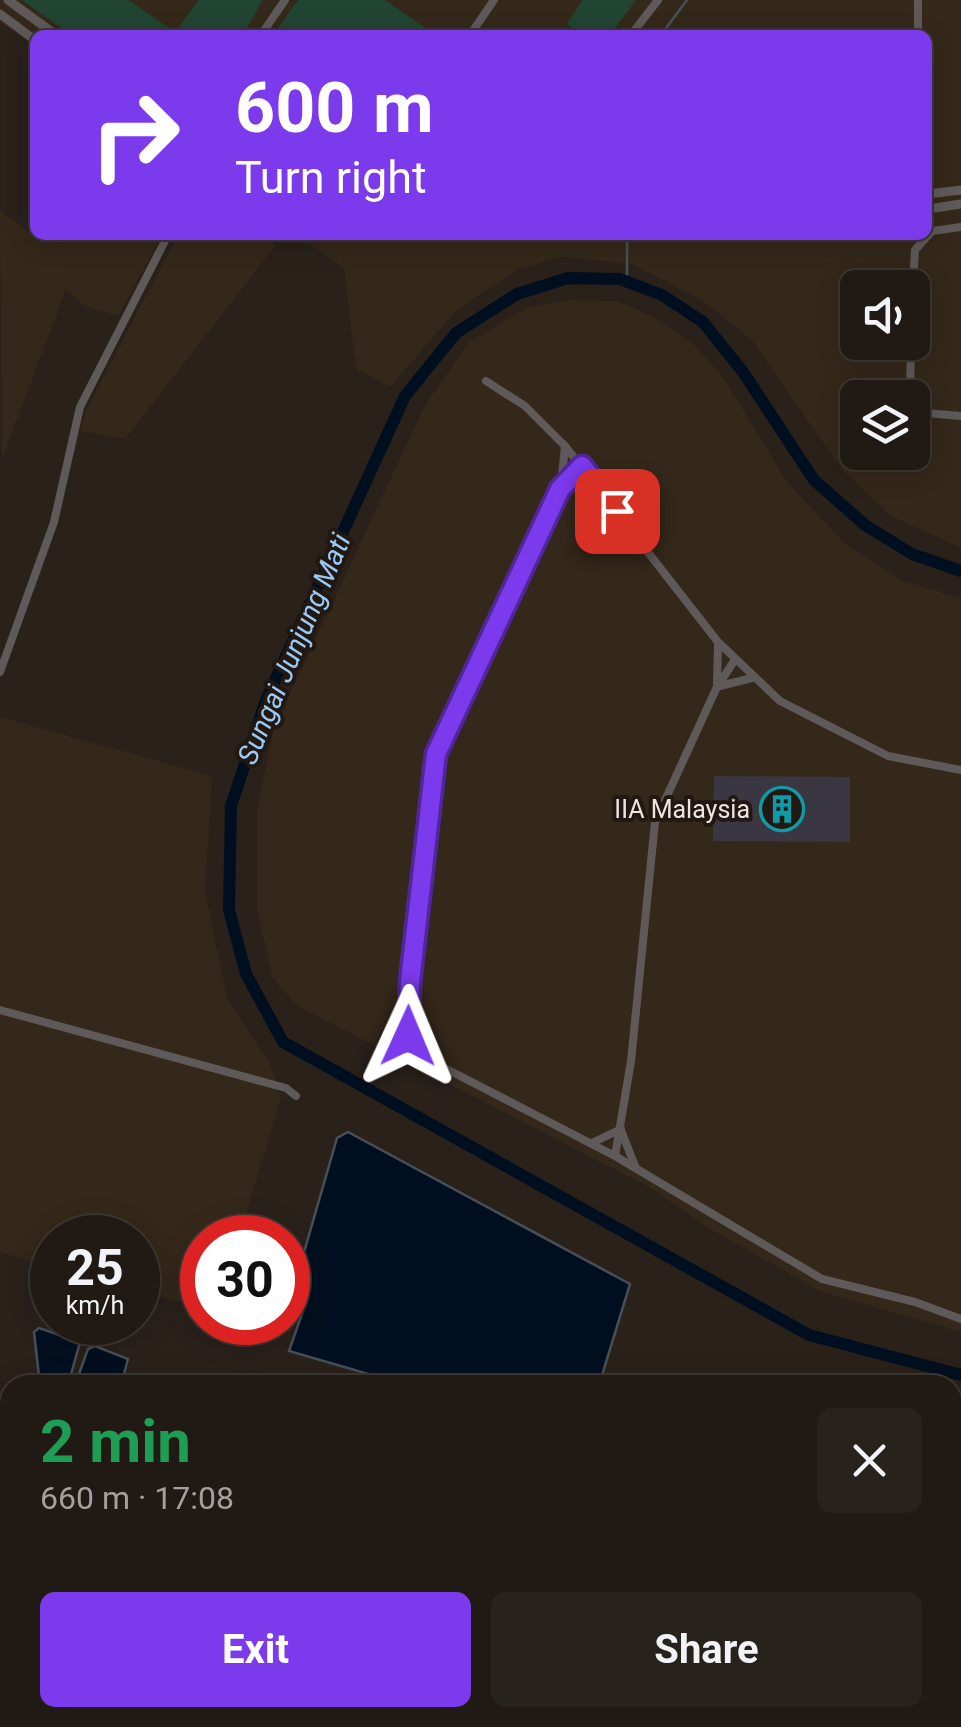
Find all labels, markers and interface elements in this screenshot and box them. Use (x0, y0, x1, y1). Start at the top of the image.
text: 600 m (235, 67, 434, 149)
icon: right (70, 70, 200, 200)
text: Turn right (235, 151, 427, 204)
map controls (840, 270, 930, 470)
button: sound (840, 270, 930, 360)
button: layers (840, 380, 930, 470)
pin (575, 469, 660, 554)
icon: arrive (590, 484, 645, 539)
water label: Sungai Junjung Mati (231, 528, 358, 769)
building icon: IIA Malaysia (759, 786, 805, 832)
place label: IIA Malaysia (614, 795, 750, 824)
position arrow (356, 984, 460, 1088)
speed limit sign: 30 (180, 1215, 310, 1345)
text: 25 (66, 1239, 124, 1297)
text: km/h (66, 1291, 124, 1320)
text: 2 min (40, 1406, 191, 1477)
button: close (817, 1408, 922, 1513)
text: 660 m · 17:08 (40, 1479, 234, 1517)
button: Exit (40, 1592, 471, 1707)
button: Share (491, 1592, 922, 1707)

